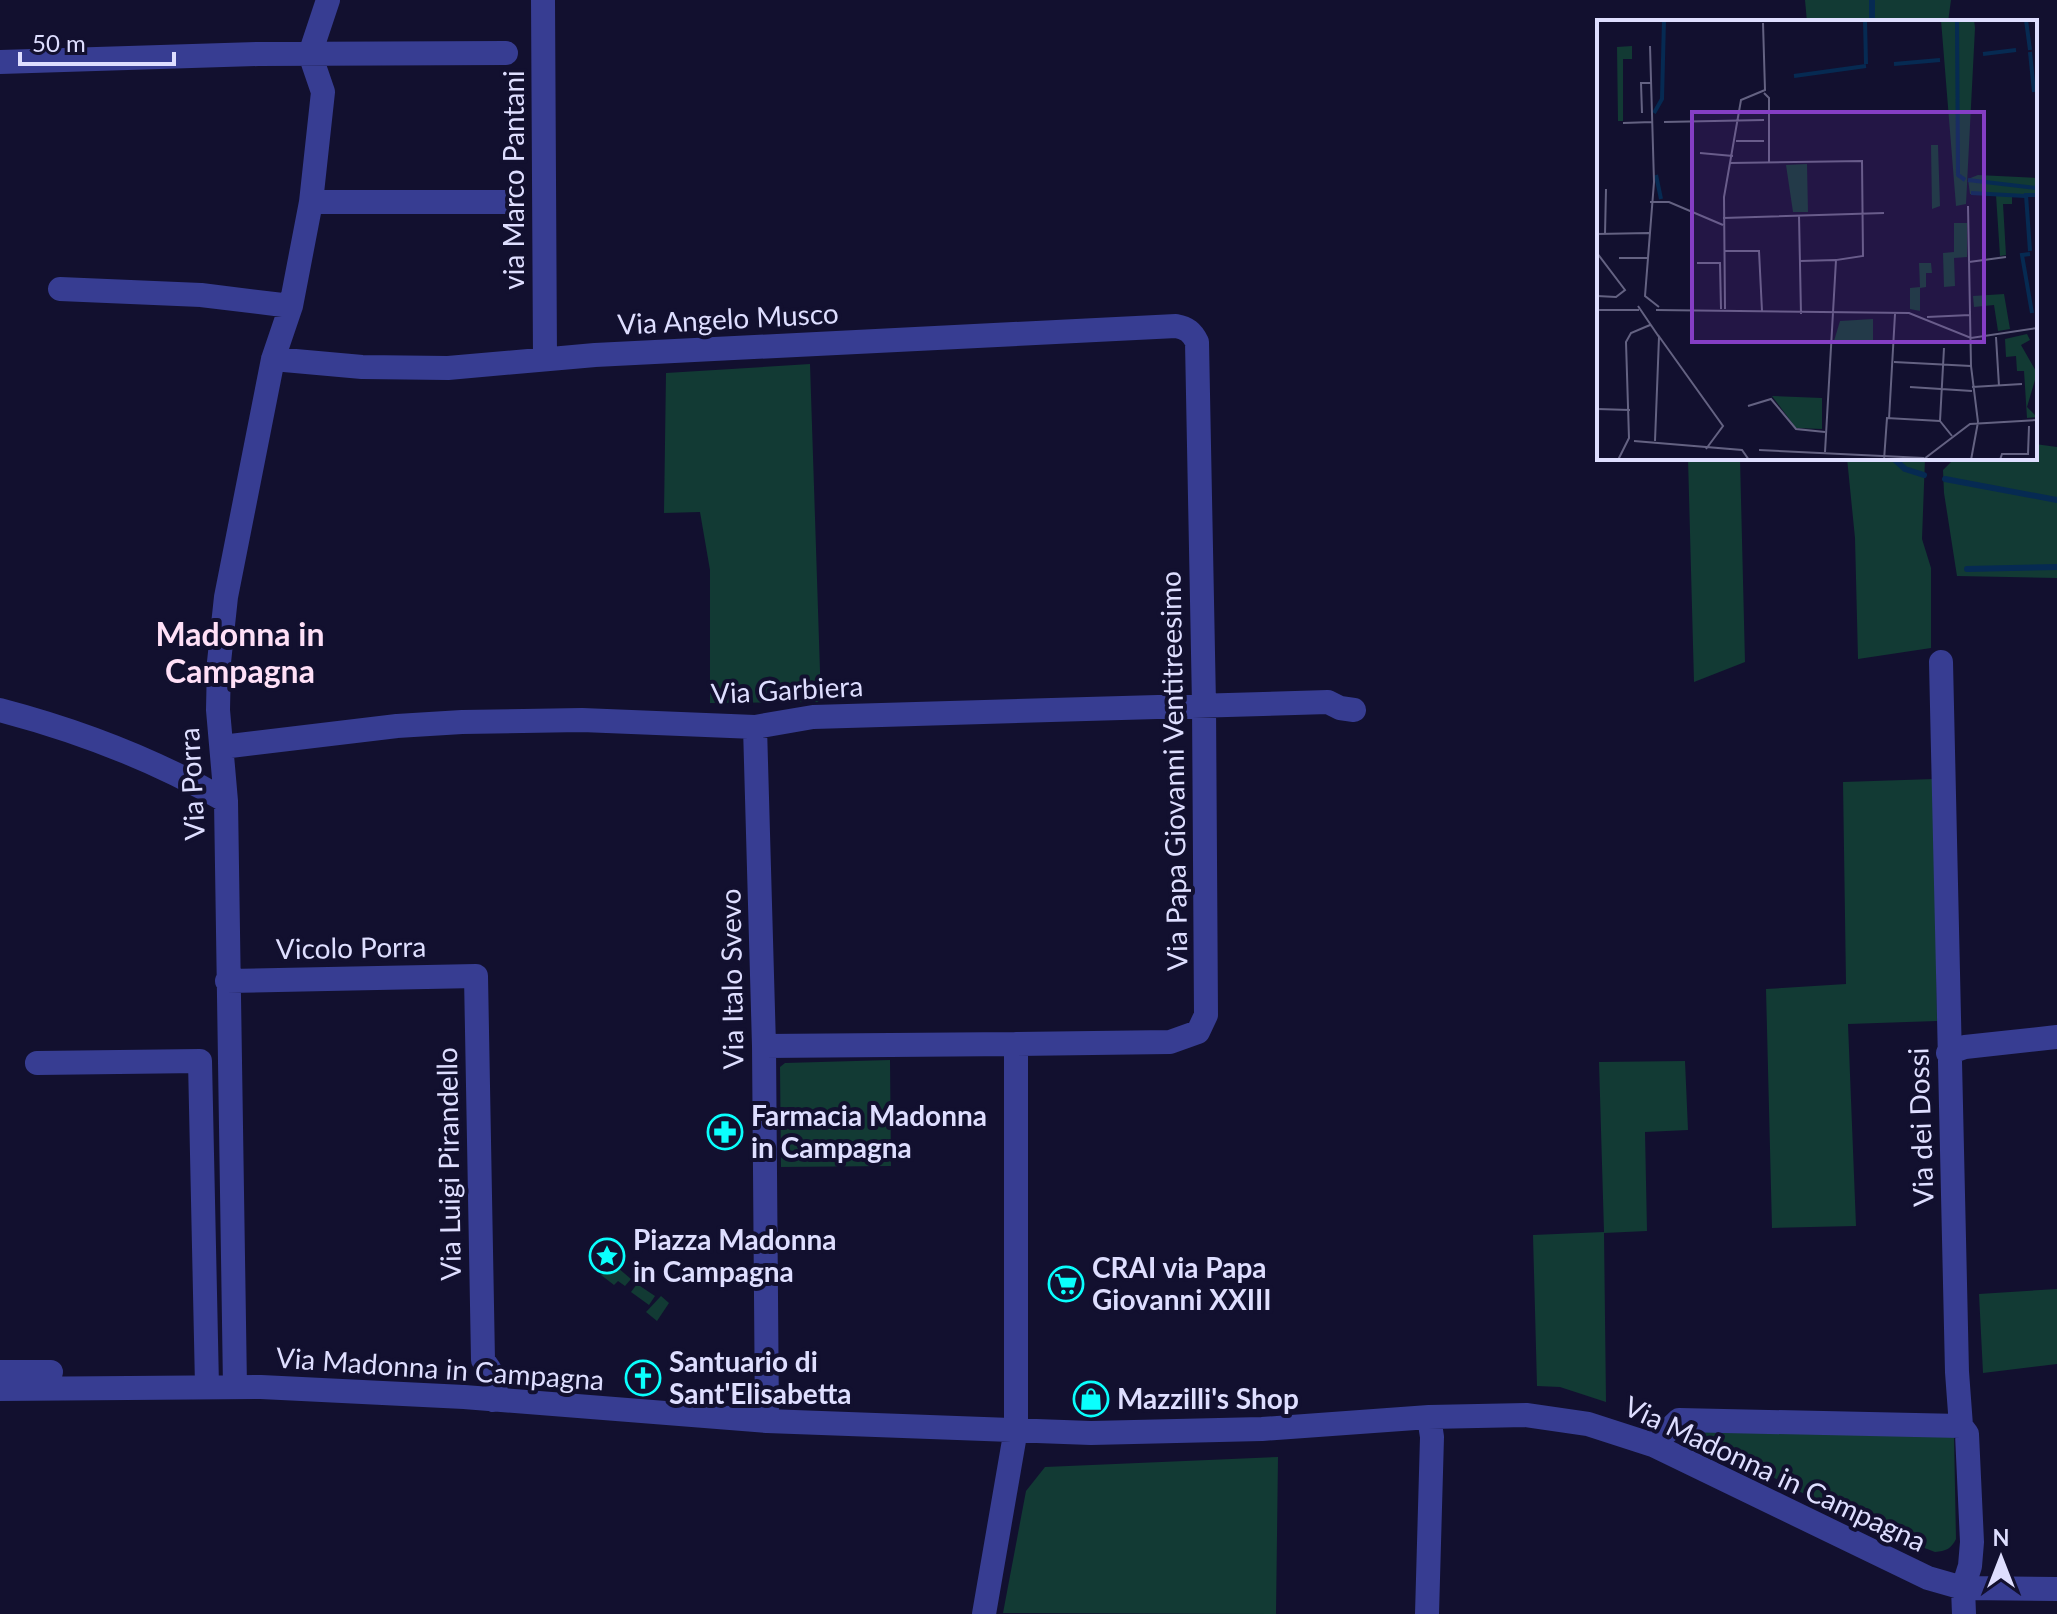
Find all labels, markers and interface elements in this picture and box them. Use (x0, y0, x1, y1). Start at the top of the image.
scale bar (20, 16, 174, 66)
inset map (1597, 20, 2037, 460)
text: 50 m (32, 28, 86, 57)
street label: via Marco Pantani (496, 70, 530, 290)
street label: Via Angelo Musco (616, 295, 839, 341)
street label: Via Papa Giovanni Ventitreesimo (1153, 571, 1193, 971)
district label: Madonna in Campagna (156, 614, 324, 690)
street label: Via Garbiera (710, 668, 864, 710)
street label: Via Porra (171, 727, 211, 841)
street label: Via Italo Svevo (712, 888, 750, 1070)
street label: Vicolo Porra (276, 929, 426, 965)
street label: Via Luigi Pirandello (429, 1047, 467, 1281)
street label: Via dei Dossi (1900, 1047, 1940, 1207)
place label: Farmacia Madonna in Campagna (751, 1098, 987, 1164)
pharmacy icon: Farmacia Madonna in Campagna (706, 1113, 744, 1151)
place label: Piazza Madonna in Campagna (633, 1222, 836, 1288)
place icon: Piazza Madonna in Campagna (588, 1237, 626, 1275)
place label: CRAI via Papa Giovanni XXIII (1092, 1250, 1272, 1316)
supermarket icon: CRAI via Papa Giovanni XXIII (1047, 1265, 1085, 1303)
street label: Via Madonna in Campagna (275, 1340, 605, 1396)
place label: Santuario di Sant'Elisabetta (669, 1344, 852, 1410)
church icon: Santuario di Sant'Elisabetta (624, 1359, 662, 1397)
shop icon: Mazzilli's Shop (1072, 1380, 1110, 1418)
place label: Mazzilli's Shop (1117, 1381, 1299, 1415)
street label: Via Madonna in Campagna (1619, 1388, 1932, 1558)
north arrow (1961, 1518, 2041, 1598)
text: N (1993, 1524, 2009, 1551)

